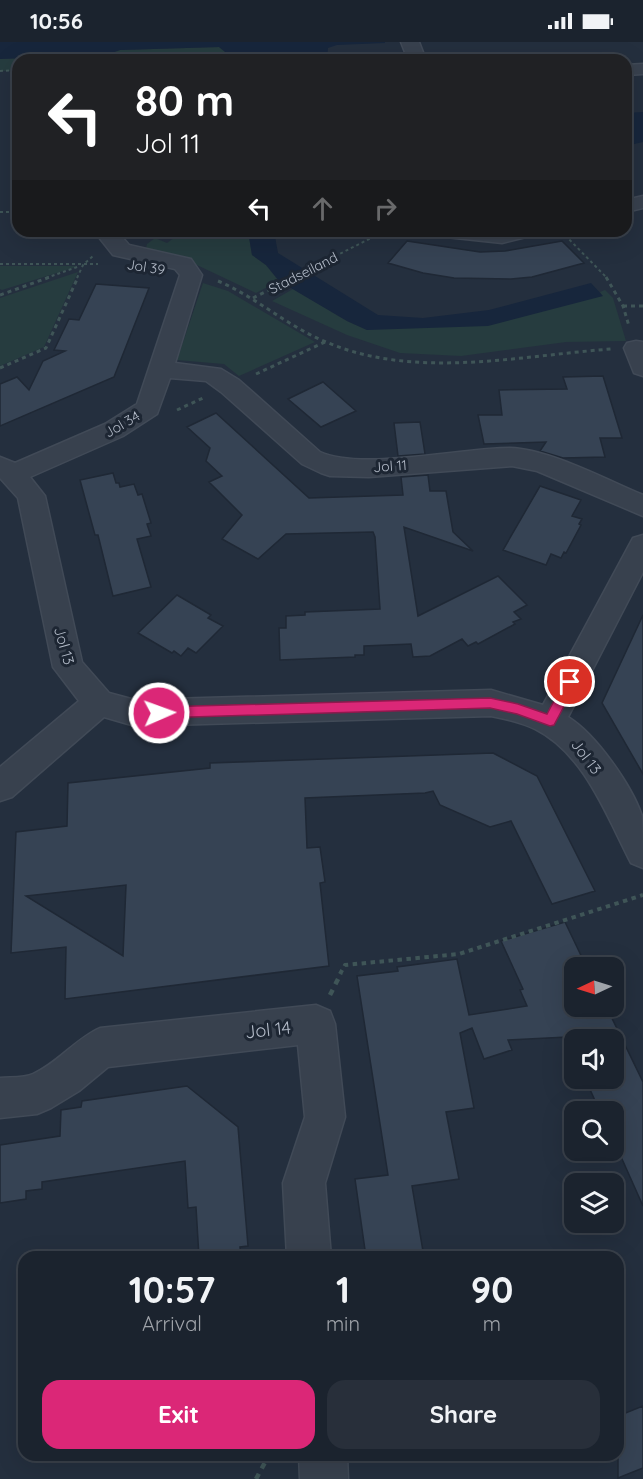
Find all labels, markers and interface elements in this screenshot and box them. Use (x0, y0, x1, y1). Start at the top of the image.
text: 10:56 (30, 7, 83, 35)
text: 80 m (135, 74, 234, 127)
icon: left (36, 78, 114, 156)
text: Jol 11 (135, 126, 200, 160)
icon: left (243, 192, 276, 225)
icon: ahead (306, 192, 339, 225)
icon: right (369, 192, 402, 225)
street label: Stadseiland (265, 248, 341, 298)
street label: Jol 39 (126, 255, 167, 279)
street label: Jol 34 (101, 407, 143, 441)
street label: Jol 11 (372, 456, 408, 476)
street label: Jol 13 (50, 625, 79, 667)
pin (544, 656, 595, 707)
icon: arrive (553, 665, 586, 698)
position arrow (127, 681, 191, 745)
street label: Jol 13 (567, 736, 606, 778)
north arrow (564, 957, 624, 1017)
map controls (564, 957, 624, 1233)
street label: Jol 14 (244, 1016, 292, 1043)
button: sound (564, 1029, 624, 1089)
button: search (564, 1101, 624, 1161)
button: layers (564, 1173, 624, 1233)
text: 10:57 (129, 1267, 215, 1312)
text: 1 (336, 1267, 350, 1312)
text: 90 (471, 1267, 513, 1312)
text: Arrival (142, 1311, 202, 1336)
text: min (326, 1311, 360, 1336)
text: m (483, 1311, 501, 1336)
button: Exit (42, 1380, 315, 1449)
button: Share (327, 1380, 600, 1449)

